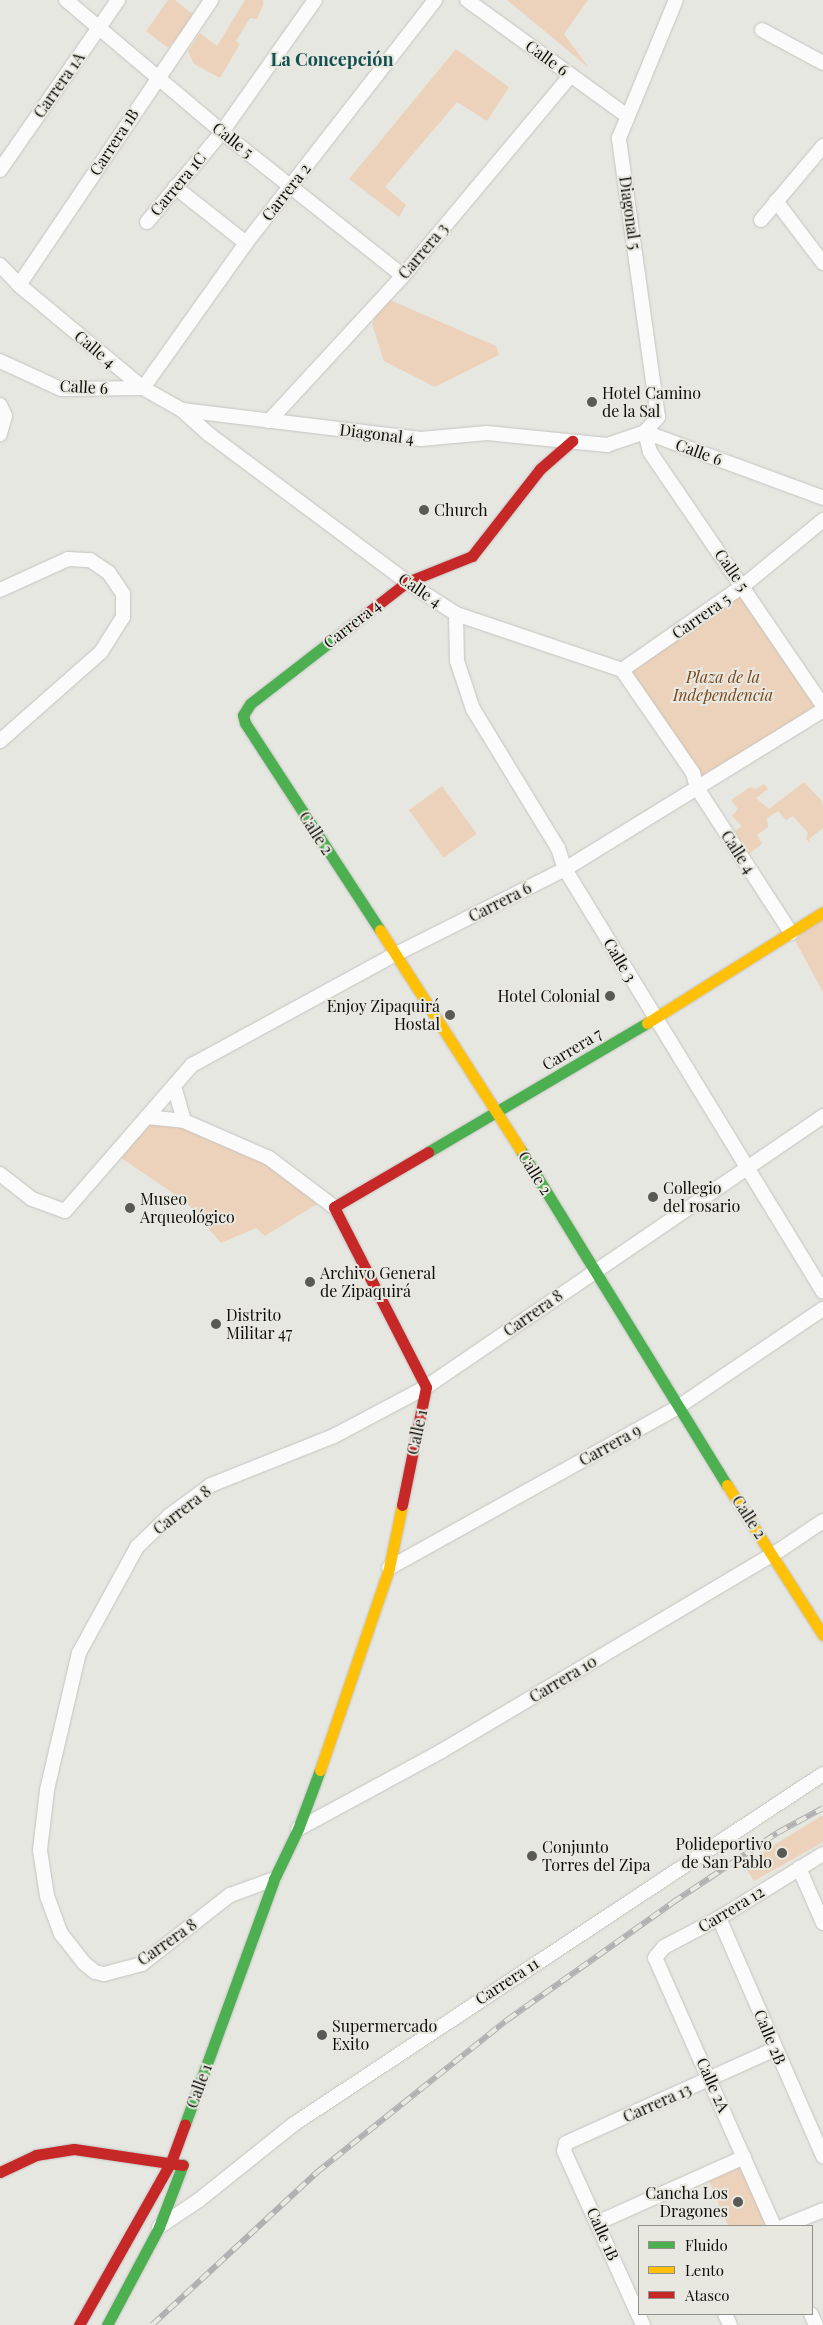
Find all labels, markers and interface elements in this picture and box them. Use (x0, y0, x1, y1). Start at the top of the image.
street label: Calle 6 (522, 36, 572, 80)
street label: Carrera 1A (29, 48, 89, 122)
district label: La Concepción (270, 48, 394, 70)
street label: Carrera 1B (85, 105, 143, 179)
street label: Calle 5 (209, 118, 257, 162)
street label: Carrera 1C (146, 148, 210, 220)
street label: Carrera 2 (258, 159, 314, 225)
street label: Diagonal 5 (615, 175, 645, 251)
street label: Carrera 3 (394, 219, 452, 283)
street label: Calle 4 (70, 326, 120, 372)
street label: Calle 6 (59, 376, 109, 398)
place label: Hotel Camino de la Sal (602, 383, 701, 421)
marker: Hotel Camino de la Sal (586, 396, 598, 408)
street label: Diagonal 4 (338, 420, 416, 448)
street label: Calle 6 (673, 435, 725, 469)
place label: Church (434, 500, 488, 520)
marker: Church (418, 504, 430, 516)
street label: Calle 5 (711, 545, 753, 595)
street label: Calle 4 (395, 569, 445, 611)
street label: Carrera 5 (668, 589, 734, 643)
street label: Carrera 4 (319, 596, 385, 652)
park label: Plaza de la Independencia (673, 667, 773, 705)
street label: Calle 2 (295, 808, 337, 858)
street label: Calle 4 (717, 827, 759, 877)
street label: Carrera 6 (465, 878, 535, 926)
street label: Calle 3 (600, 935, 640, 985)
place label: Hotel Colonial (498, 986, 600, 1006)
marker: Hotel Colonial (604, 990, 616, 1002)
place label: Enjoy Zipaquirá Hostal (326, 996, 440, 1034)
marker: Enjoy Zipaquirá Hostal (444, 1009, 456, 1021)
street label: Carrera 7 (539, 1024, 605, 1074)
street label: Calle 2 (514, 1148, 556, 1198)
place label: Collegio del rosario (663, 1178, 740, 1216)
place label: Museo Arqueológico (140, 1189, 235, 1227)
marker: Collegio del rosario (647, 1191, 659, 1203)
marker: Museo Arqueológico (124, 1202, 136, 1214)
place label: Archivo General de Zipaquirá (320, 1263, 436, 1301)
marker: Archivo General de Zipaquirá (304, 1276, 316, 1288)
street label: Carrera 8 (499, 1286, 567, 1340)
place label: Distrito Militar 47 (226, 1305, 293, 1343)
marker: Distrito Militar 47 (210, 1318, 222, 1330)
street label: Calle 1 (403, 1408, 431, 1456)
street label: Carrera 9 (576, 1420, 644, 1470)
street label: Carrera 8 (149, 1481, 215, 1539)
street label: Calle 2 (728, 1492, 770, 1542)
street label: Carrera 10 (526, 1651, 600, 1707)
place label: Polideportivo de San Pablo (676, 1834, 772, 1872)
place label: Conjunto Torres del Zipa (542, 1837, 651, 1875)
marker: Polideportivo de San Pablo (776, 1847, 788, 1859)
marker: Conjunto Torres del Zipa (526, 1850, 538, 1862)
street label: Carrera 12 (694, 1882, 768, 1936)
street label: Carrera 8 (133, 1915, 201, 1969)
street label: Carrera 11 (472, 1953, 542, 2009)
street label: Calle 2B (750, 2007, 790, 2067)
place label: Supermercado Exito (332, 2016, 437, 2054)
marker: Supermercado Exito (316, 2029, 328, 2041)
street label: Calle 2A (692, 2055, 734, 2115)
street label: Calle 1 (182, 2061, 216, 2111)
street label: Carrera 13 (620, 2079, 694, 2127)
place label: Cancha Los Dragones (645, 2183, 728, 2221)
marker: Cancha Los Dragones (732, 2196, 744, 2208)
street label: Calle 1B (583, 2205, 623, 2263)
legend (638, 2225, 813, 2315)
text: Fluido (685, 2235, 728, 2255)
text: Lento (685, 2260, 724, 2280)
text: Atasco (685, 2285, 729, 2305)

